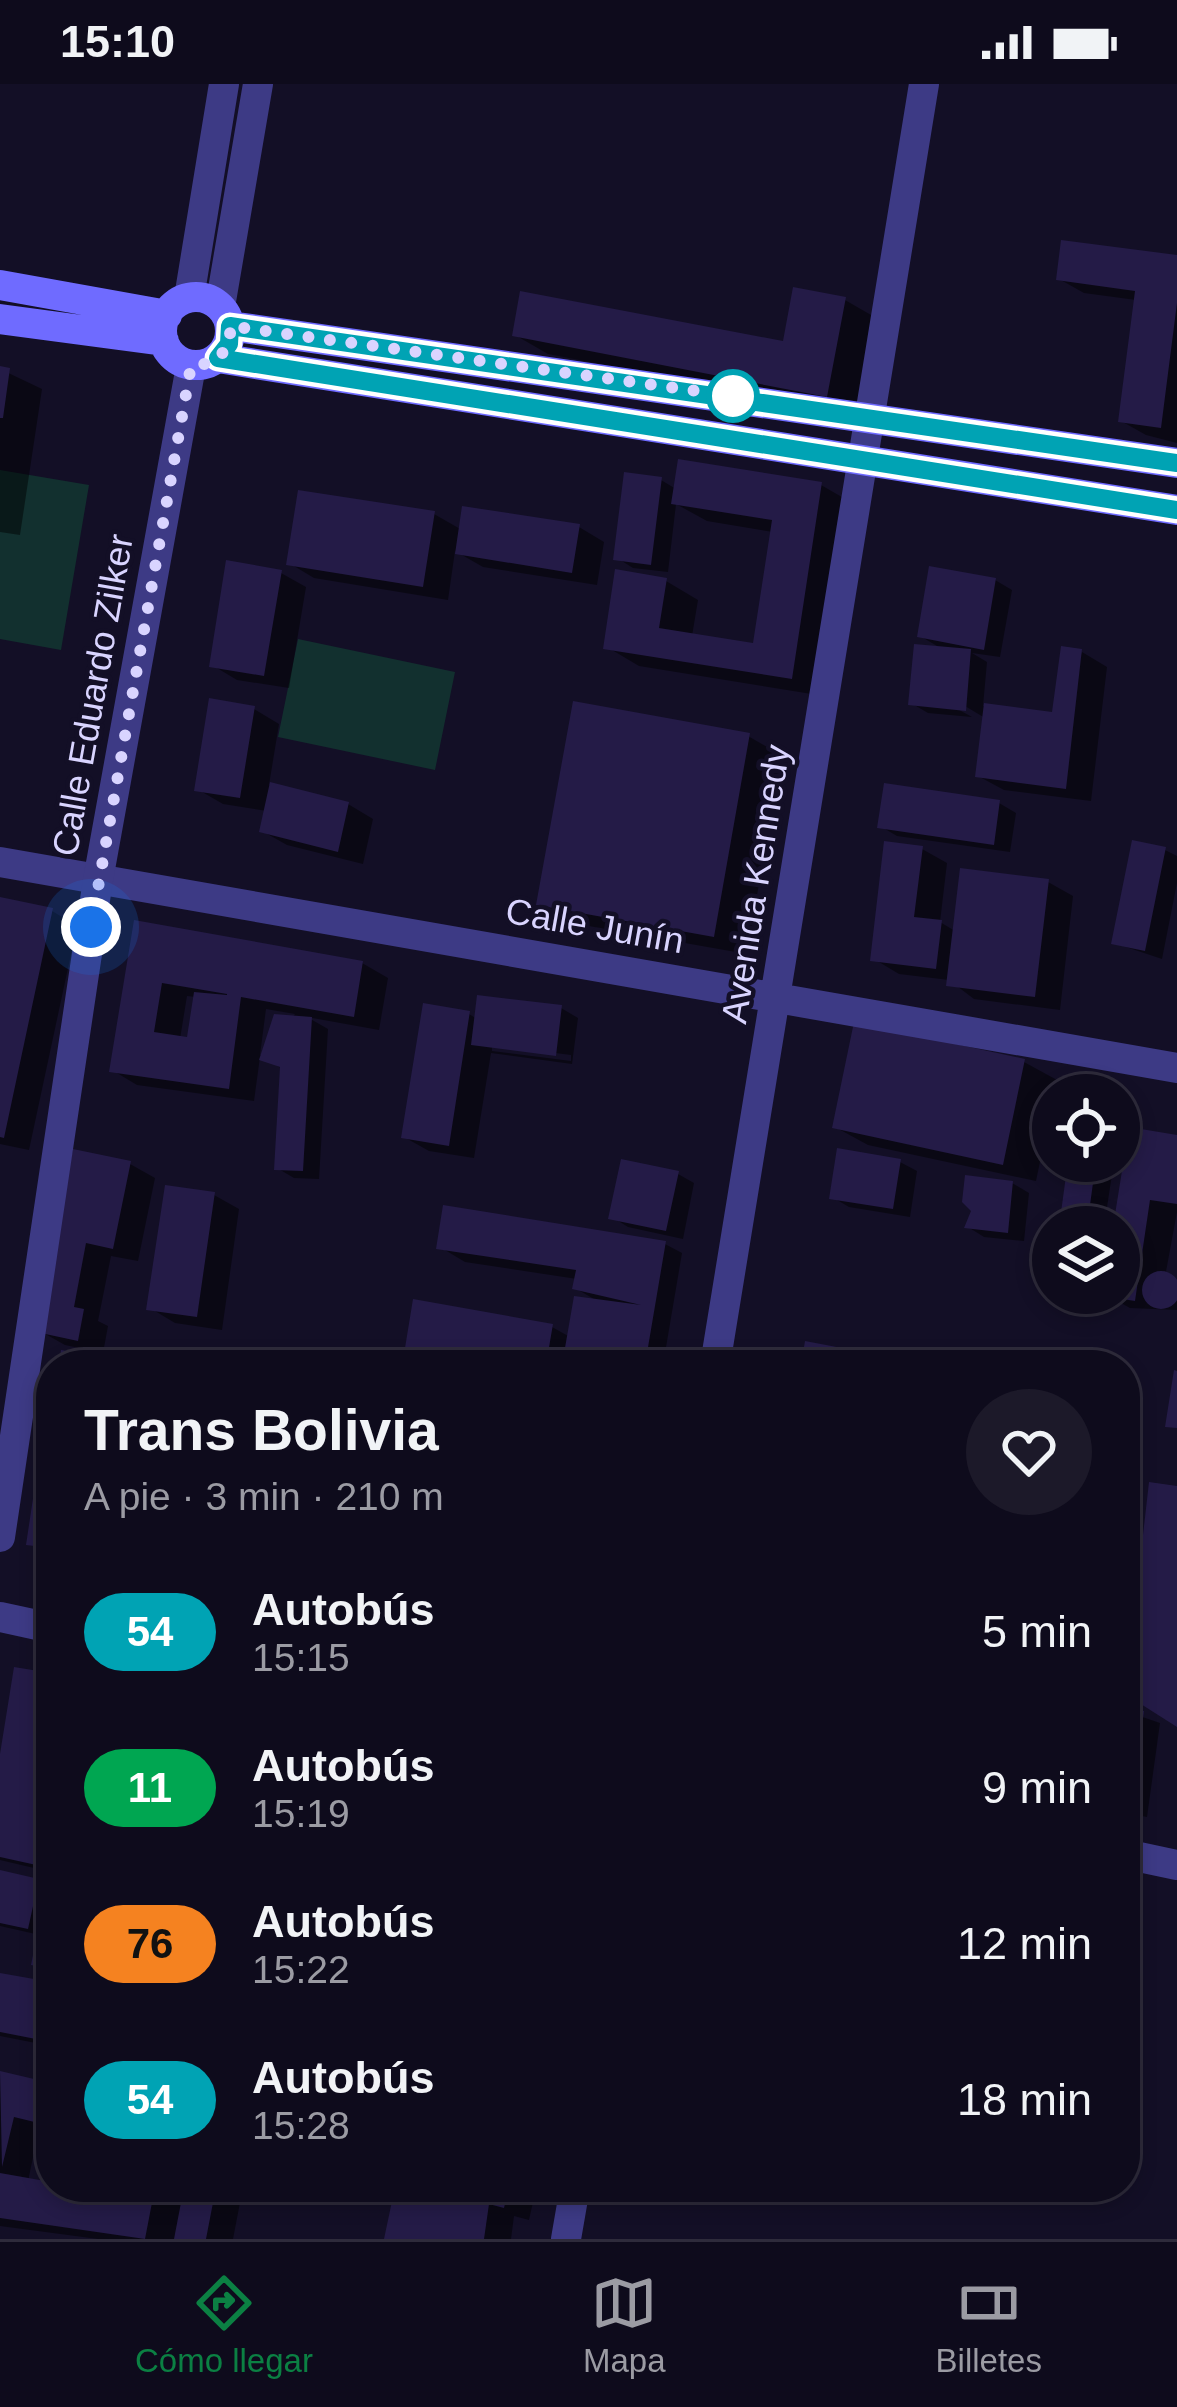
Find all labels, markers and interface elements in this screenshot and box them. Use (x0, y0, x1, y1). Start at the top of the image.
text: 15:10 (60, 16, 175, 67)
unlabelled marker (708, 371, 758, 421)
street label: Calle Eduardo Zilker (44, 531, 141, 859)
street label: Avenida Kennedy (713, 742, 798, 1026)
street label: Calle Junín (503, 890, 687, 961)
your location (61, 897, 121, 957)
map controls (1032, 1074, 1140, 1314)
button: locate (1032, 1074, 1140, 1182)
button: layers (1032, 1206, 1140, 1314)
button: heart (966, 1389, 1092, 1515)
text: Trans Bolivia (84, 1398, 439, 1462)
text: A pie · 3 min · 210 m (84, 1475, 444, 1518)
text: Autobús (252, 1584, 434, 1635)
text: 5 min (982, 1606, 1092, 1657)
text: 54 (127, 1608, 173, 1655)
text: 15:15 (252, 1636, 350, 1679)
text: Autobús (252, 1740, 434, 1791)
text: 9 min (982, 1762, 1092, 1813)
text: 11 (128, 1764, 172, 1811)
text: 15:19 (252, 1792, 350, 1835)
text: Autobús (252, 1896, 434, 1947)
text: 12 min (957, 1918, 1092, 1969)
text: 76 (127, 1920, 173, 1967)
text: 15:22 (252, 1948, 350, 1991)
text: Autobús (252, 2052, 434, 2103)
text: 18 min (957, 2074, 1092, 2125)
text: 54 (127, 2076, 173, 2123)
text: 15:28 (252, 2104, 350, 2147)
tab: Cómo llegar (135, 2270, 313, 2380)
tab: Mapa (583, 2270, 666, 2380)
tab: Billetes (936, 2270, 1042, 2380)

